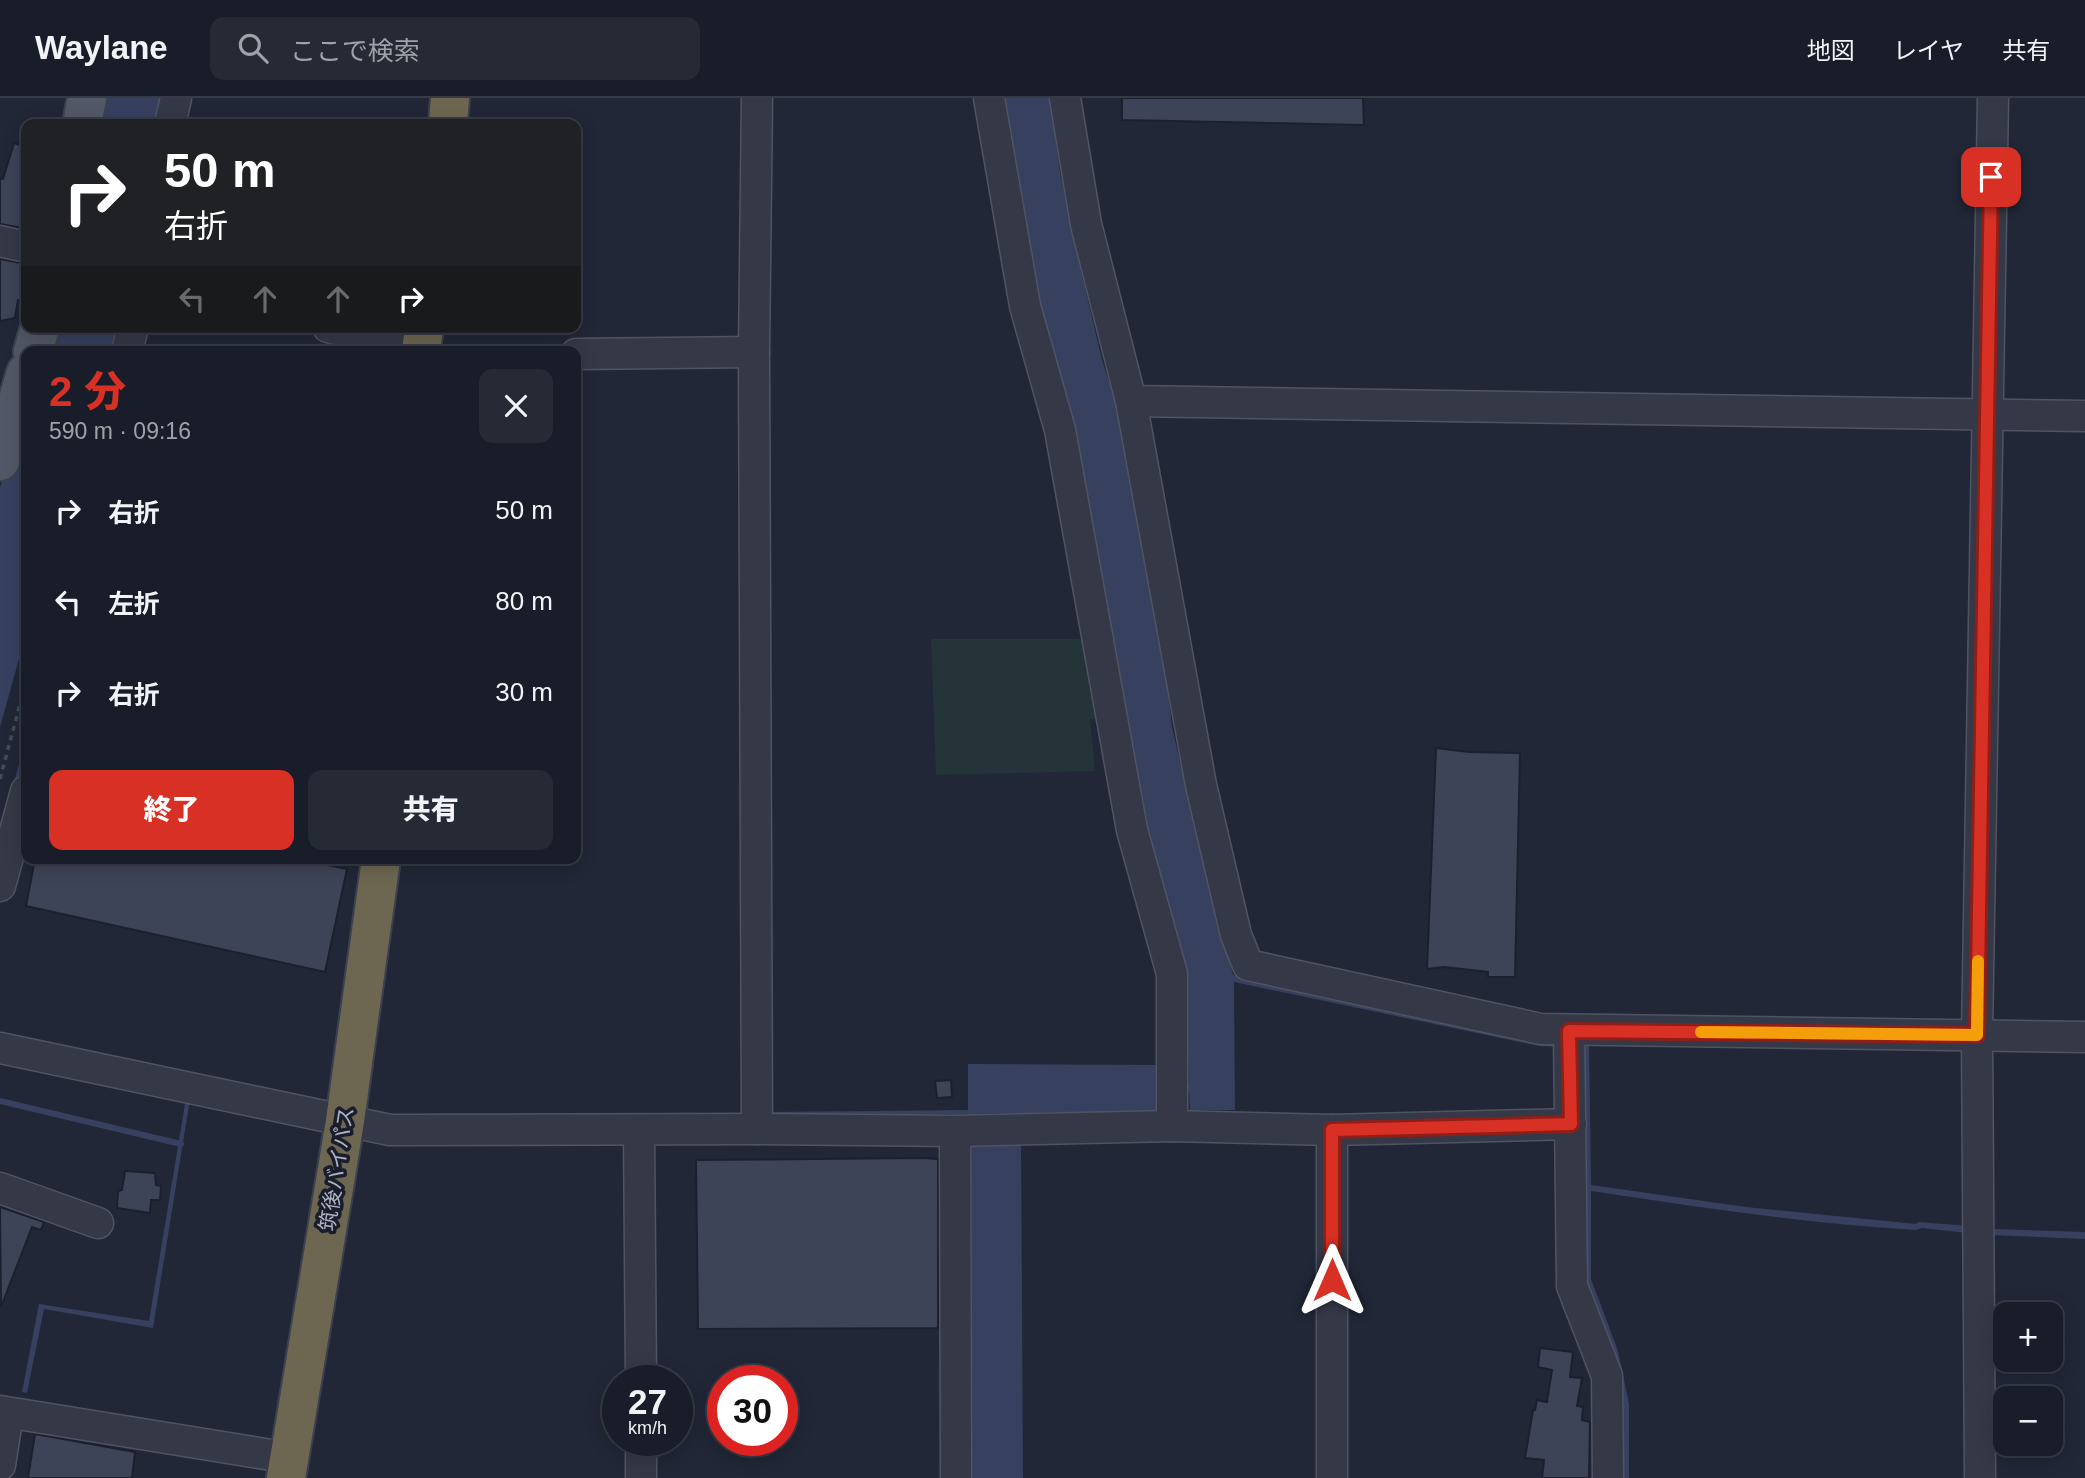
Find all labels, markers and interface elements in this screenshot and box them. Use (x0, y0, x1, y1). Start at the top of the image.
search box (210, 17, 700, 80)
text: Waylane (35, 29, 168, 66)
icon: search (234, 29, 272, 67)
text: ここで検索 (290, 36, 420, 66)
text: 地図 (1807, 37, 1855, 64)
text: レイヤ (1893, 37, 1964, 64)
text: 共有 (2002, 37, 2050, 64)
text: 50 m (164, 143, 276, 197)
icon: right (49, 147, 140, 238)
pin (1961, 147, 2021, 207)
icon: arrive (1972, 158, 2010, 196)
text: 右折 (164, 208, 228, 244)
icon: left (173, 280, 211, 318)
icon: ahead (246, 280, 284, 318)
icon: ahead (319, 280, 357, 318)
icon: right (392, 280, 430, 318)
text: 2 分 (49, 368, 126, 415)
button: close (479, 369, 553, 443)
text: 590 m · 09:16 (49, 418, 191, 444)
icon: right (49, 492, 87, 530)
text: 50 m (495, 495, 553, 525)
text: 右折 (108, 498, 160, 528)
icon: left (49, 583, 87, 621)
text: 80 m (495, 586, 553, 616)
text: 左折 (108, 589, 160, 619)
icon: right (49, 674, 87, 712)
text: 30 m (495, 677, 553, 707)
text: 右折 (108, 680, 160, 710)
button: 終了 (49, 770, 294, 850)
button: 共有 (308, 770, 553, 850)
street label: 筑後バイパス (315, 1105, 358, 1233)
position arrow (1295, 1243, 1369, 1317)
map controls (1993, 1302, 2063, 1456)
button: + (1993, 1302, 2063, 1372)
speed limit sign: 30 (707, 1365, 798, 1456)
text: 27 (628, 1382, 667, 1421)
button: − (1993, 1386, 2063, 1456)
text: km/h (628, 1418, 667, 1438)

